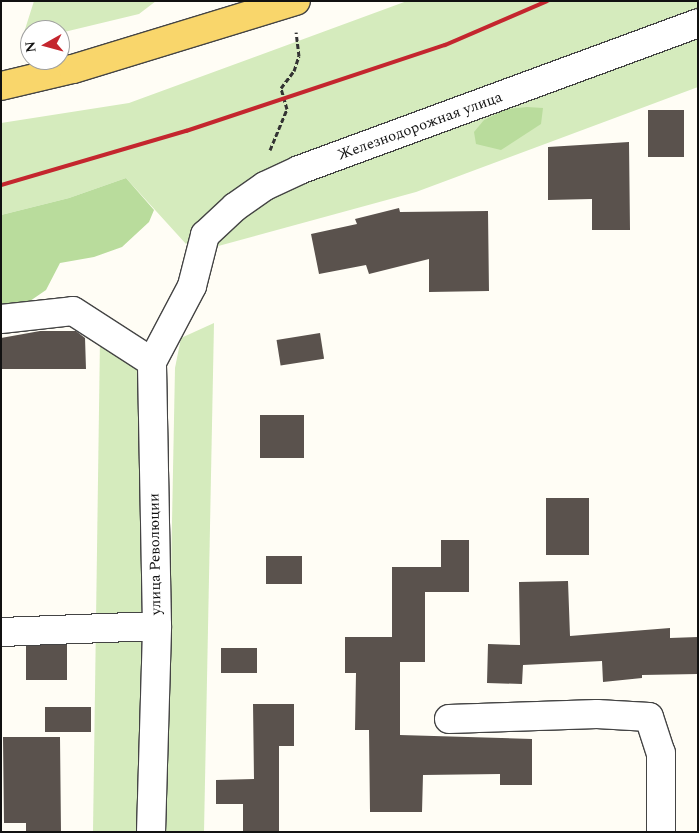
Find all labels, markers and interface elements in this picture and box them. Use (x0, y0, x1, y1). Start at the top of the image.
north arrow (20, 20, 70, 70)
text: N (19, 40, 42, 54)
street label: Железнодорожная улица (335, 88, 505, 164)
street label: улица Революции (145, 493, 165, 615)

